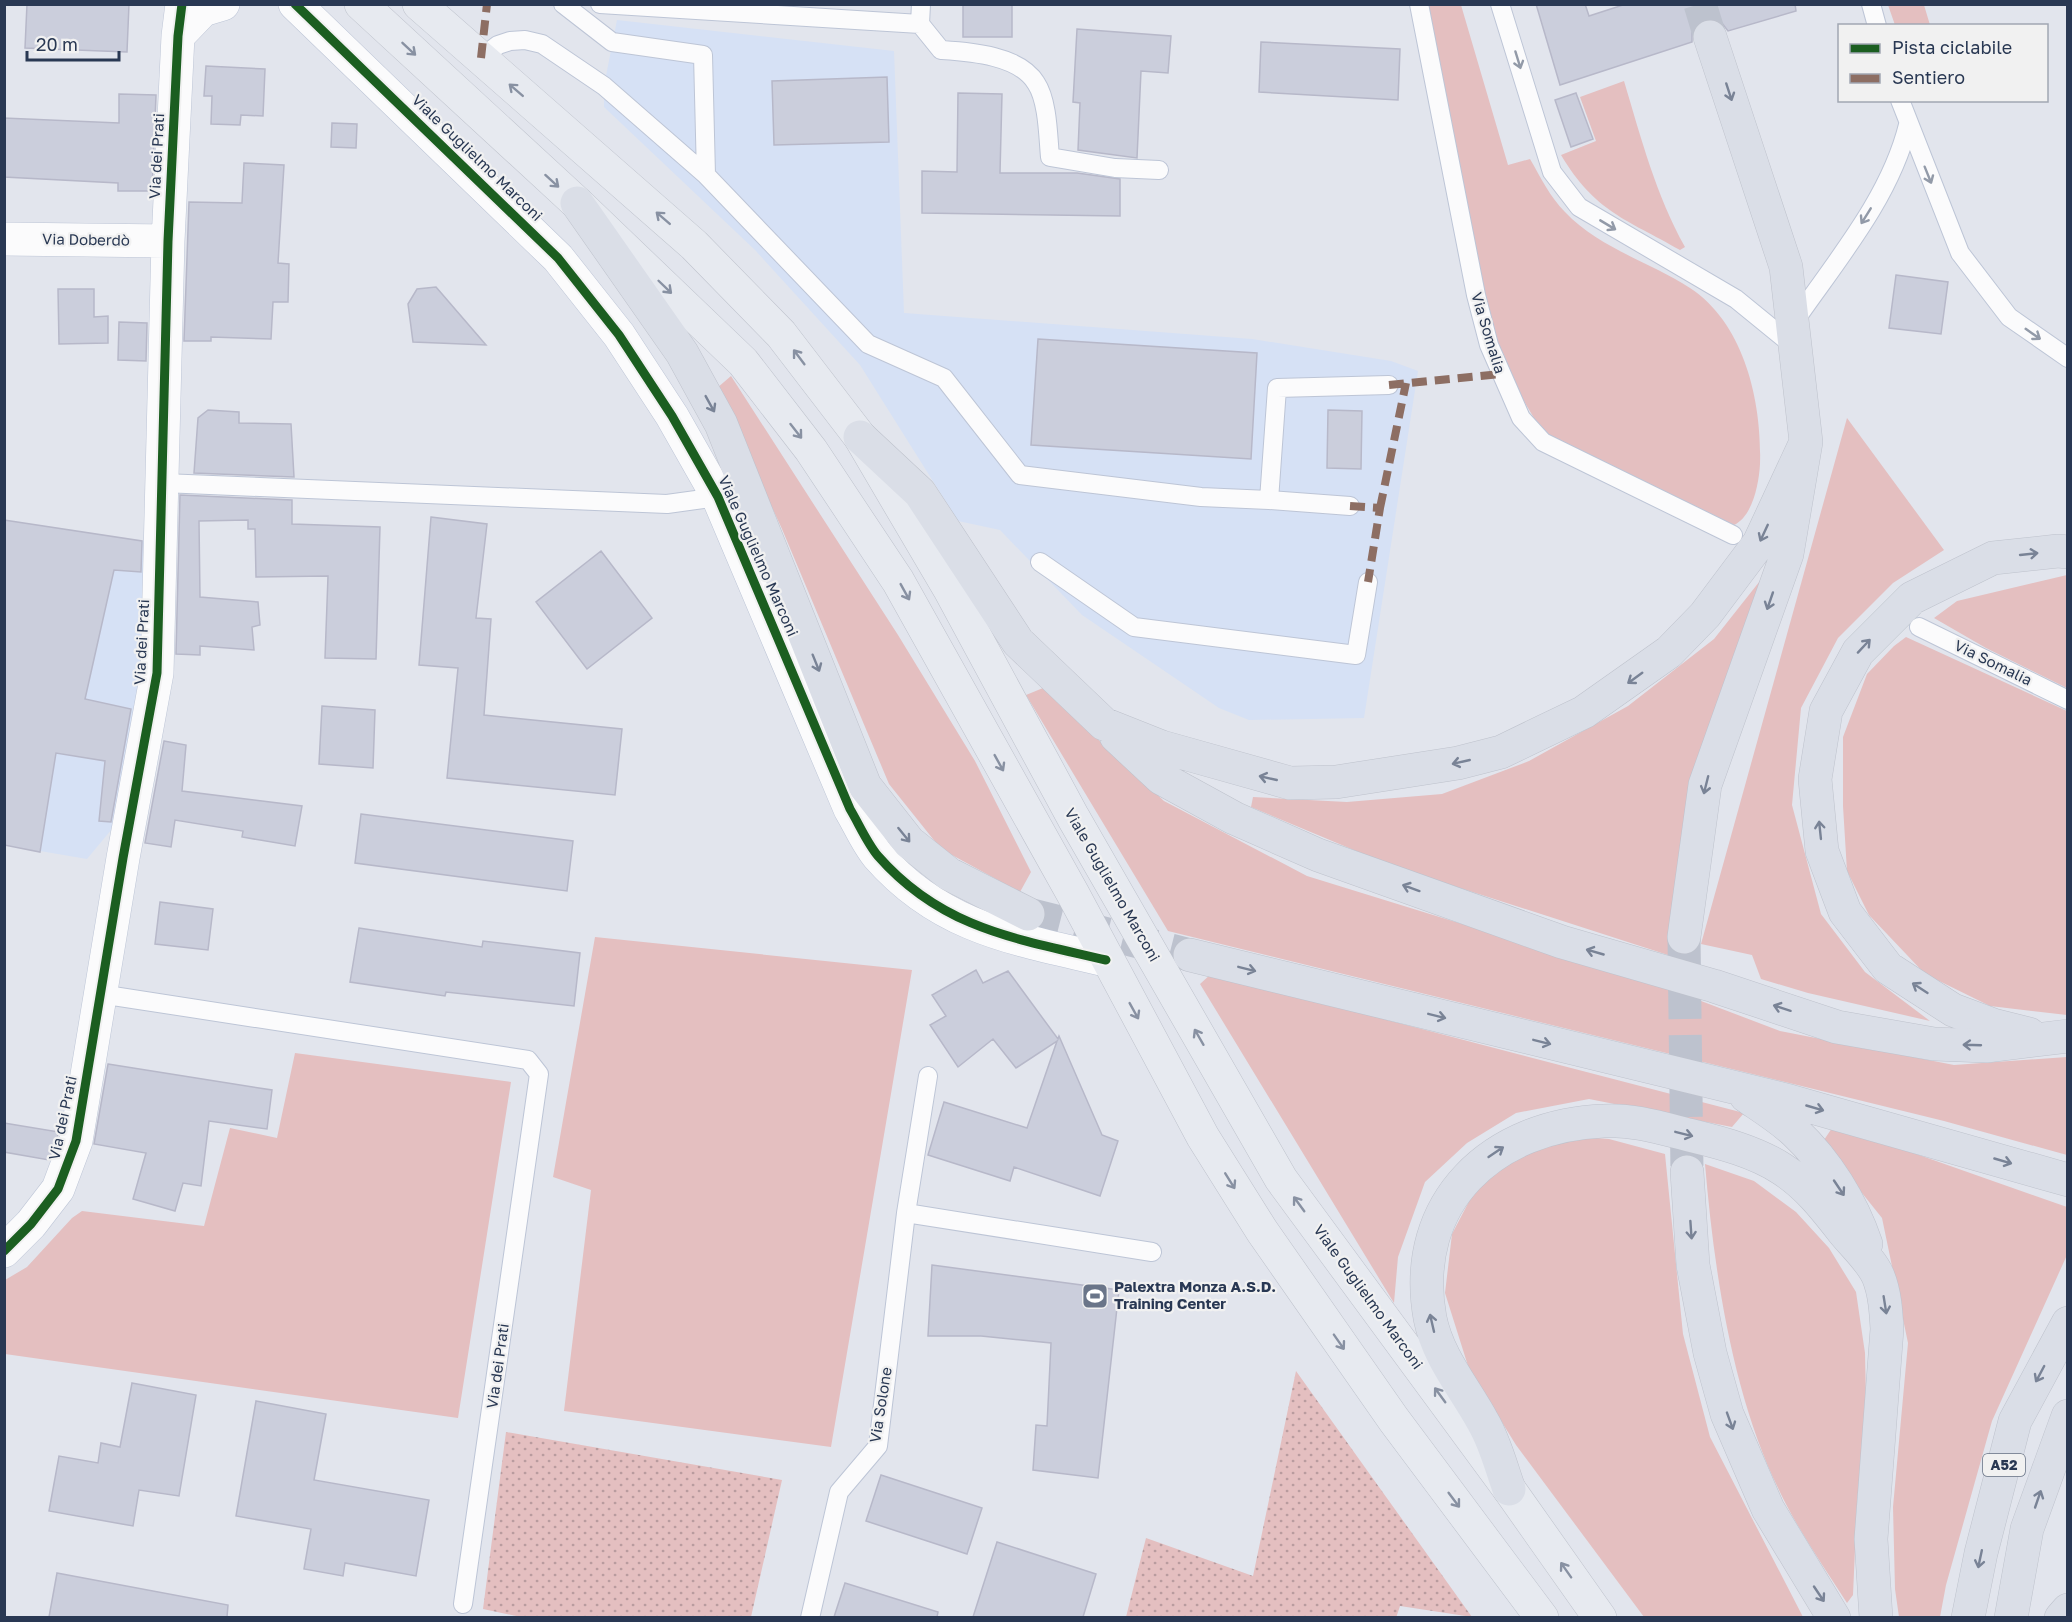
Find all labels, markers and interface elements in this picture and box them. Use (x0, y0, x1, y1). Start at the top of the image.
scale bar (27, 24, 118, 62)
legend (1838, 24, 2048, 102)
text: 20 m (36, 33, 78, 55)
text: Pista ciclabile (1892, 36, 2012, 58)
one-way arrow (401, 42, 416, 56)
one-way arrow (1513, 50, 1524, 69)
text: Sentiero (1892, 66, 1965, 88)
one-way arrow (1724, 82, 1735, 101)
one-way arrow (509, 83, 524, 97)
street label: Viale Guglielmo Marconi (409, 90, 547, 224)
street label: Via dei Prati (145, 113, 167, 199)
one-way arrow (1923, 165, 1934, 184)
one-way arrow (545, 174, 560, 188)
one-way arrow (1860, 207, 1872, 224)
one-way arrow (656, 211, 671, 225)
one-way arrow (1599, 219, 1616, 231)
street label: Via Doberdò (42, 229, 130, 249)
one-way arrow (657, 280, 672, 294)
street label: Via Somalia (1468, 290, 1510, 375)
one-way arrow (2025, 328, 2041, 340)
one-way arrow (793, 350, 805, 366)
one-way arrow (705, 396, 717, 413)
one-way arrow (790, 422, 802, 438)
street label: Viale Guglielmo Marconi (715, 472, 803, 639)
one-way arrow (1758, 524, 1769, 542)
one-way arrow (2019, 548, 2039, 559)
one-way arrow (899, 584, 911, 601)
one-way arrow (1764, 591, 1775, 610)
street label: Via dei Prati (130, 599, 152, 685)
street label: Via Somalia (1952, 636, 2035, 689)
one-way arrow (1857, 639, 1871, 654)
one-way arrow (811, 653, 822, 671)
one-way arrow (1628, 671, 1644, 684)
one-way arrow (994, 754, 1006, 771)
one-way arrow (1452, 756, 1471, 768)
one-way arrow (1259, 772, 1278, 784)
one-way arrow (1700, 775, 1712, 794)
street label: Viale Guglielmo Marconi (1061, 804, 1164, 965)
one-way arrow (1814, 820, 1825, 840)
one-way arrow (897, 826, 910, 842)
one-way arrow (1402, 882, 1421, 893)
one-way arrow (1586, 946, 1605, 957)
one-way arrow (1237, 964, 1256, 976)
one-way arrow (1912, 982, 1929, 994)
one-way arrow (1128, 1002, 1140, 1019)
one-way arrow (1773, 1002, 1792, 1013)
one-way arrow (1427, 1010, 1446, 1022)
one-way arrow (1193, 1028, 1204, 1046)
one-way arrow (1532, 1036, 1551, 1048)
one-way arrow (1963, 1039, 1983, 1051)
street label: Via dei Prati (44, 1074, 80, 1162)
one-way arrow (1805, 1103, 1824, 1114)
one-way arrow (1674, 1129, 1693, 1141)
one-way arrow (1488, 1146, 1504, 1158)
one-way arrow (1993, 1156, 2012, 1168)
one-way arrow (1224, 1172, 1237, 1189)
one-way arrow (1833, 1179, 1845, 1195)
one-way arrow (1293, 1196, 1305, 1212)
one-way arrow (1685, 1220, 1696, 1240)
street label: Viale Guglielmo Marconi (1310, 1221, 1427, 1372)
place label: Palextra Monza A.S.D. Training Center (1114, 1277, 1276, 1312)
sports icon: Palextra Monza A.S.D. Training Center (1080, 1281, 1110, 1311)
one-way arrow (1879, 1295, 1890, 1314)
one-way arrow (1426, 1314, 1437, 1334)
street label: Via dei Prati (482, 1322, 512, 1410)
one-way arrow (1333, 1334, 1346, 1350)
street label: Via Solone (865, 1365, 895, 1444)
one-way arrow (2034, 1365, 2045, 1383)
one-way arrow (1434, 1387, 1446, 1403)
one-way arrow (1725, 1411, 1736, 1430)
road number: A52 (1983, 1454, 2025, 1476)
one-way arrow (2033, 1490, 2044, 1509)
one-way arrow (1447, 1492, 1460, 1508)
one-way arrow (1974, 1549, 1985, 1568)
one-way arrow (1560, 1562, 1572, 1578)
one-way arrow (1813, 1585, 1825, 1601)

